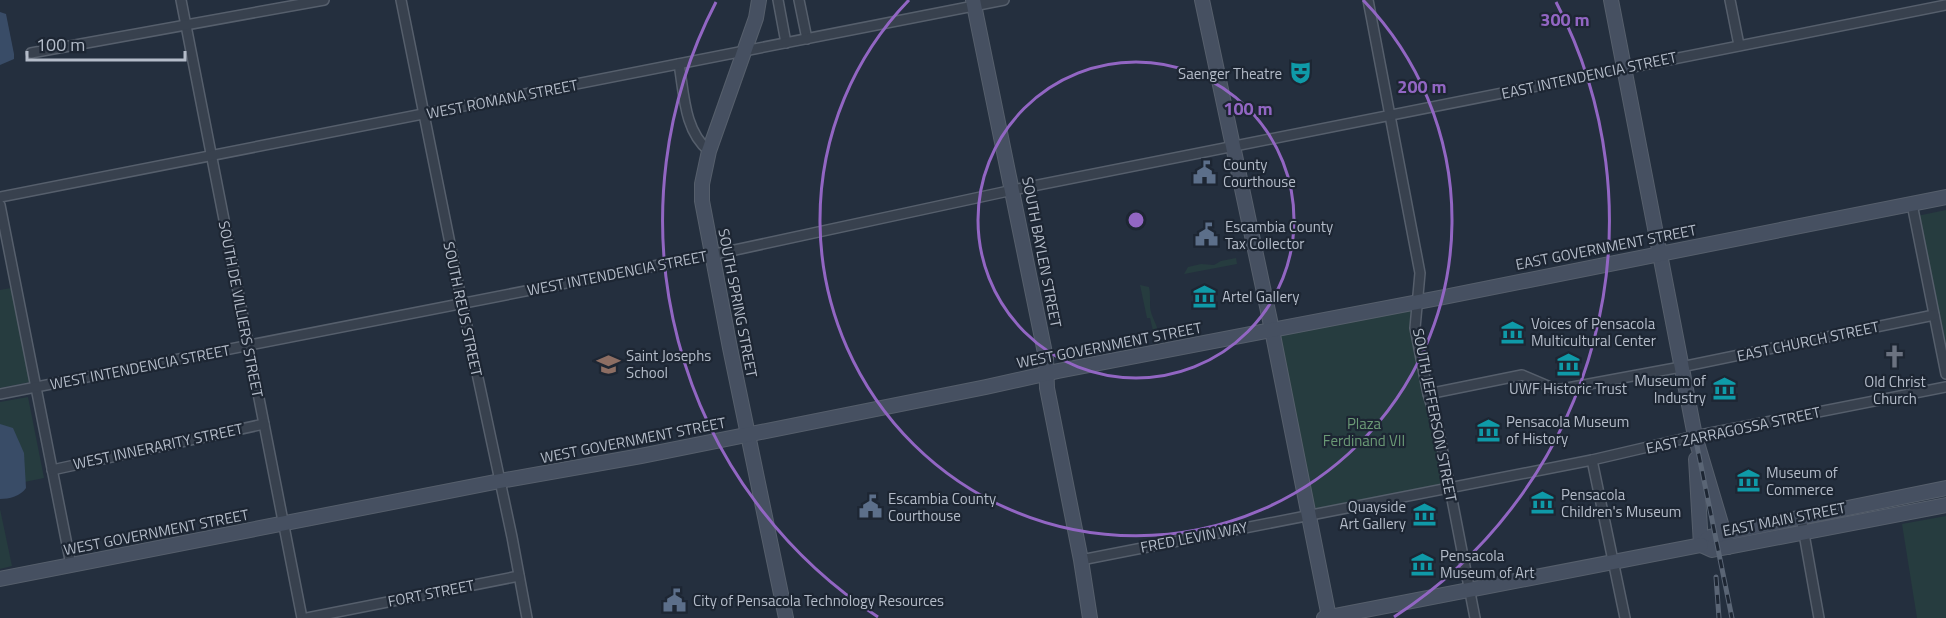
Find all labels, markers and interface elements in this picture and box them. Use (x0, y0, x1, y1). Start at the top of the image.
text: 300 m (1540, 6, 1590, 33)
scale bar (27, 24, 184, 62)
text: 100 m (36, 31, 85, 58)
street label: EAST INTENDENCIA STREET (1499, 45, 1679, 105)
theatre icon: Saenger Theatre (1287, 60, 1313, 86)
place label: Saenger Theatre (1178, 62, 1282, 85)
street label: WEST ROMANA STREET (424, 73, 580, 125)
text: 200 m (1397, 73, 1447, 100)
text: 100 m (1223, 95, 1273, 122)
place label: County Courthouse (1223, 153, 1296, 193)
public building icon: County Courthouse (1192, 160, 1218, 186)
street label: SOUTH BAYLEN STREET (1016, 175, 1068, 329)
centre of rings (1126, 210, 1146, 230)
place label: Escambia County Tax Collector (1225, 215, 1333, 255)
street label: EAST GOVERNMENT STREET (1514, 218, 1698, 276)
street label: SOUTH DE VILLIERS STREET (213, 219, 269, 399)
public building icon: Escambia County Tax Collector (1194, 222, 1220, 248)
street label: SOUTH SPRING STREET (712, 227, 764, 380)
street label: SOUTH REUS STREET (437, 239, 489, 379)
street label: WEST INTENDENCIA STREET (525, 244, 709, 302)
museum icon: Artel Gallery (1191, 283, 1217, 309)
place label: Artel Gallery (1222, 285, 1299, 308)
place label: Voices of Pensacola Multicultural Center (1531, 312, 1656, 352)
street label: EAST CHURCH STREET (1735, 315, 1881, 367)
street label: WEST GOVERNMENT STREET (1014, 316, 1204, 374)
museum icon: Voices of Pensacola Multicultural Center (1500, 319, 1526, 345)
street label: SOUTH JEFFERSON STREET (1407, 326, 1463, 504)
street label: WEST INTENDENCIA STREET (48, 338, 232, 396)
place label: Saint Josephs School (626, 344, 711, 384)
church icon: Old Christ Church (1882, 344, 1908, 370)
school or university icon: Saint Josephs School (595, 351, 621, 377)
museum icon: UWF Historic Trust (1555, 351, 1581, 377)
place label: Museum of Industry (1634, 369, 1706, 409)
place label: Old Christ Church (1864, 370, 1926, 410)
museum icon: Museum of Industry (1711, 376, 1737, 402)
place label: UWF Historic Trust (1509, 377, 1628, 400)
street label: EAST ZARRAGOSSA STREET (1644, 400, 1822, 460)
place label: Pensacola Museum of History (1506, 410, 1629, 450)
street label: WEST GOVERNMENT STREET (538, 411, 728, 469)
park label: Plaza Ferdinand VII (1323, 412, 1405, 452)
street label: WEST INNERARITY STREET (71, 417, 245, 475)
museum icon: Pensacola Museum of History (1475, 417, 1501, 443)
place label: Museum of Commerce (1766, 461, 1838, 501)
museum icon: Museum of Commerce (1735, 468, 1761, 494)
place label: Pensacola Children's Museum (1561, 483, 1681, 523)
place label: Escambia County Courthouse (888, 487, 996, 527)
museum icon: Pensacola Children's Museum (1530, 490, 1556, 516)
public building icon: Escambia County Courthouse (857, 494, 883, 520)
place label: Quayside Art Gallery (1340, 495, 1406, 535)
street label: EAST MAIN STREET (1721, 496, 1848, 542)
museum icon: Quayside Art Gallery (1411, 502, 1437, 528)
street label: WEST GOVERNMENT STREET (61, 503, 251, 561)
street label: FRED LEVIN WAY (1138, 515, 1250, 559)
place label: Pensacola Museum of Art (1440, 544, 1535, 584)
museum icon: Pensacola Museum of Art (1409, 551, 1435, 577)
street label: FORT STREET (386, 573, 476, 613)
public building icon: City of Pensacola Technology Resources (662, 587, 688, 613)
place label: City of Pensacola Technology Resources (693, 589, 944, 612)

